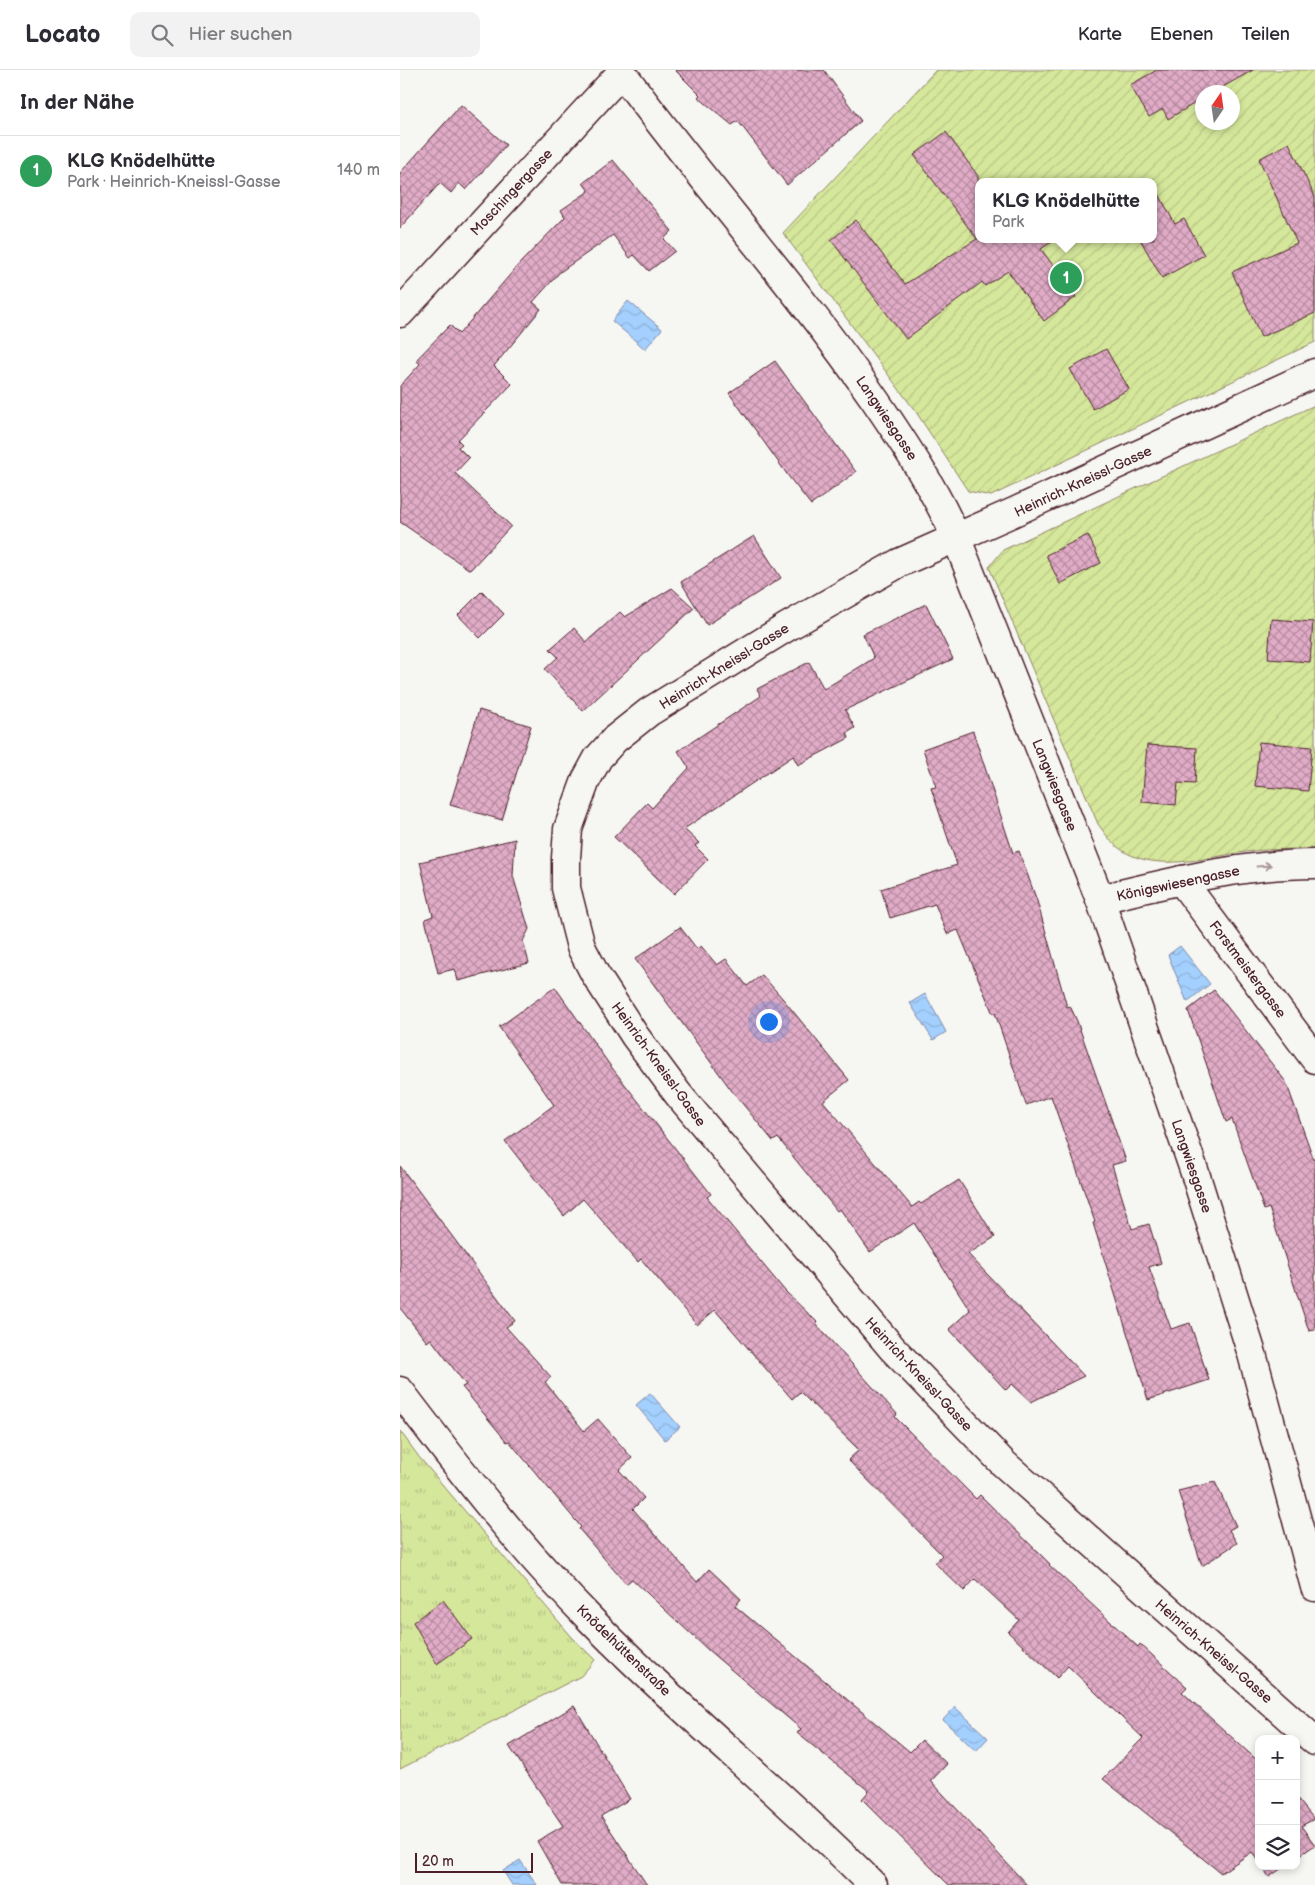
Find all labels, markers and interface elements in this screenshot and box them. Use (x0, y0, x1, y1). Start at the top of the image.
search box (130, 12, 480, 57)
text: Locato (25, 20, 100, 49)
icon: search (148, 21, 176, 49)
text: Hier suchen (188, 23, 293, 46)
text: Karte (1078, 24, 1122, 45)
text: Ebenen (1150, 24, 1213, 45)
text: Teilen (1241, 24, 1290, 45)
north arrow (1195, 85, 1240, 130)
text: In der Nähe (20, 90, 134, 115)
street label: Moschingergasse (467, 145, 556, 239)
text: KLG Knödelhütte (67, 150, 215, 173)
text: 1 (33, 161, 39, 180)
text: 140 m (337, 161, 380, 180)
text: Park · Heinrich-Kneissl-Gasse (67, 173, 280, 192)
popup (975, 178, 1157, 243)
text: KLG Knödelhütte (992, 190, 1140, 213)
text: Park (992, 213, 1024, 232)
pin: 1 (1050, 259, 1082, 297)
street label: Langwiesgasse (852, 373, 921, 464)
street label: Heinrich-Kneissl-Gasse (1012, 442, 1155, 521)
street label: Heinrich-Kneissl-Gasse (656, 620, 792, 713)
street label: Langwiesgasse (1028, 737, 1081, 834)
street label: Königswiesengasse (1115, 862, 1241, 905)
one-way arrow (1255, 862, 1271, 871)
street label: Forstmeistergasse (1205, 917, 1290, 1021)
street label: Heinrich-Kneissl-Gasse (608, 999, 709, 1130)
your location (756, 1009, 782, 1035)
street label: Langwiesgasse (1168, 1117, 1215, 1215)
street label: Heinrich-Kneissl-Gasse (861, 1314, 976, 1435)
street label: Heinrich-Kneissl-Gasse (1152, 1596, 1276, 1707)
street label: Knödelhüttenstraße (573, 1601, 674, 1700)
map controls (1255, 1735, 1300, 1870)
button: + (1255, 1735, 1300, 1780)
button: − (1255, 1780, 1300, 1825)
button: layers (1255, 1825, 1300, 1870)
scale bar (415, 1850, 532, 1873)
text: 20 m (422, 1853, 454, 1870)

